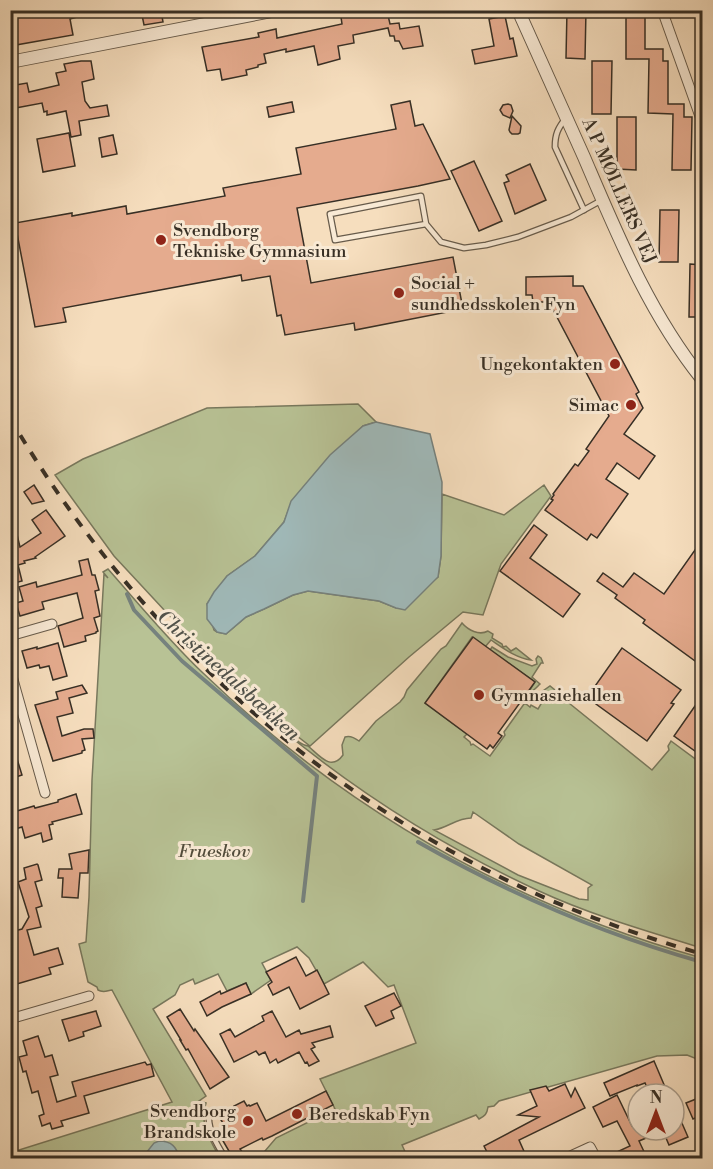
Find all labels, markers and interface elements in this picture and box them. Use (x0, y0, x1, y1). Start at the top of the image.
street label: A P MØLLERS VEJ (576, 113, 662, 268)
place label: Svendborg Tekniske Gymnasium (173, 219, 347, 263)
marker: Svendborg Tekniske Gymnasium (154, 233, 168, 247)
place label: Social + sundhedsskolen Fyn (411, 272, 576, 316)
marker: Social + sundhedsskolen Fyn (392, 286, 406, 300)
place label: Ungekontakten (480, 353, 603, 376)
marker: Ungekontakten (608, 357, 622, 371)
place label: Simac (569, 394, 619, 417)
marker: Simac (624, 398, 638, 412)
water label: Christinedalsbækken (151, 605, 305, 747)
place label: Gymnasiehallen (491, 684, 622, 707)
marker: Gymnasiehallen (472, 688, 486, 702)
park label: Frueskov (178, 840, 250, 863)
north arrow (626, 1082, 686, 1142)
text: N (650, 1088, 663, 1108)
place label: Svendborg Brandskole (143, 1100, 237, 1144)
place label: Beredskab Fyn (308, 1103, 430, 1126)
marker: Beredskab Fyn (290, 1107, 304, 1121)
marker: Svendborg Brandskole (241, 1114, 255, 1128)

